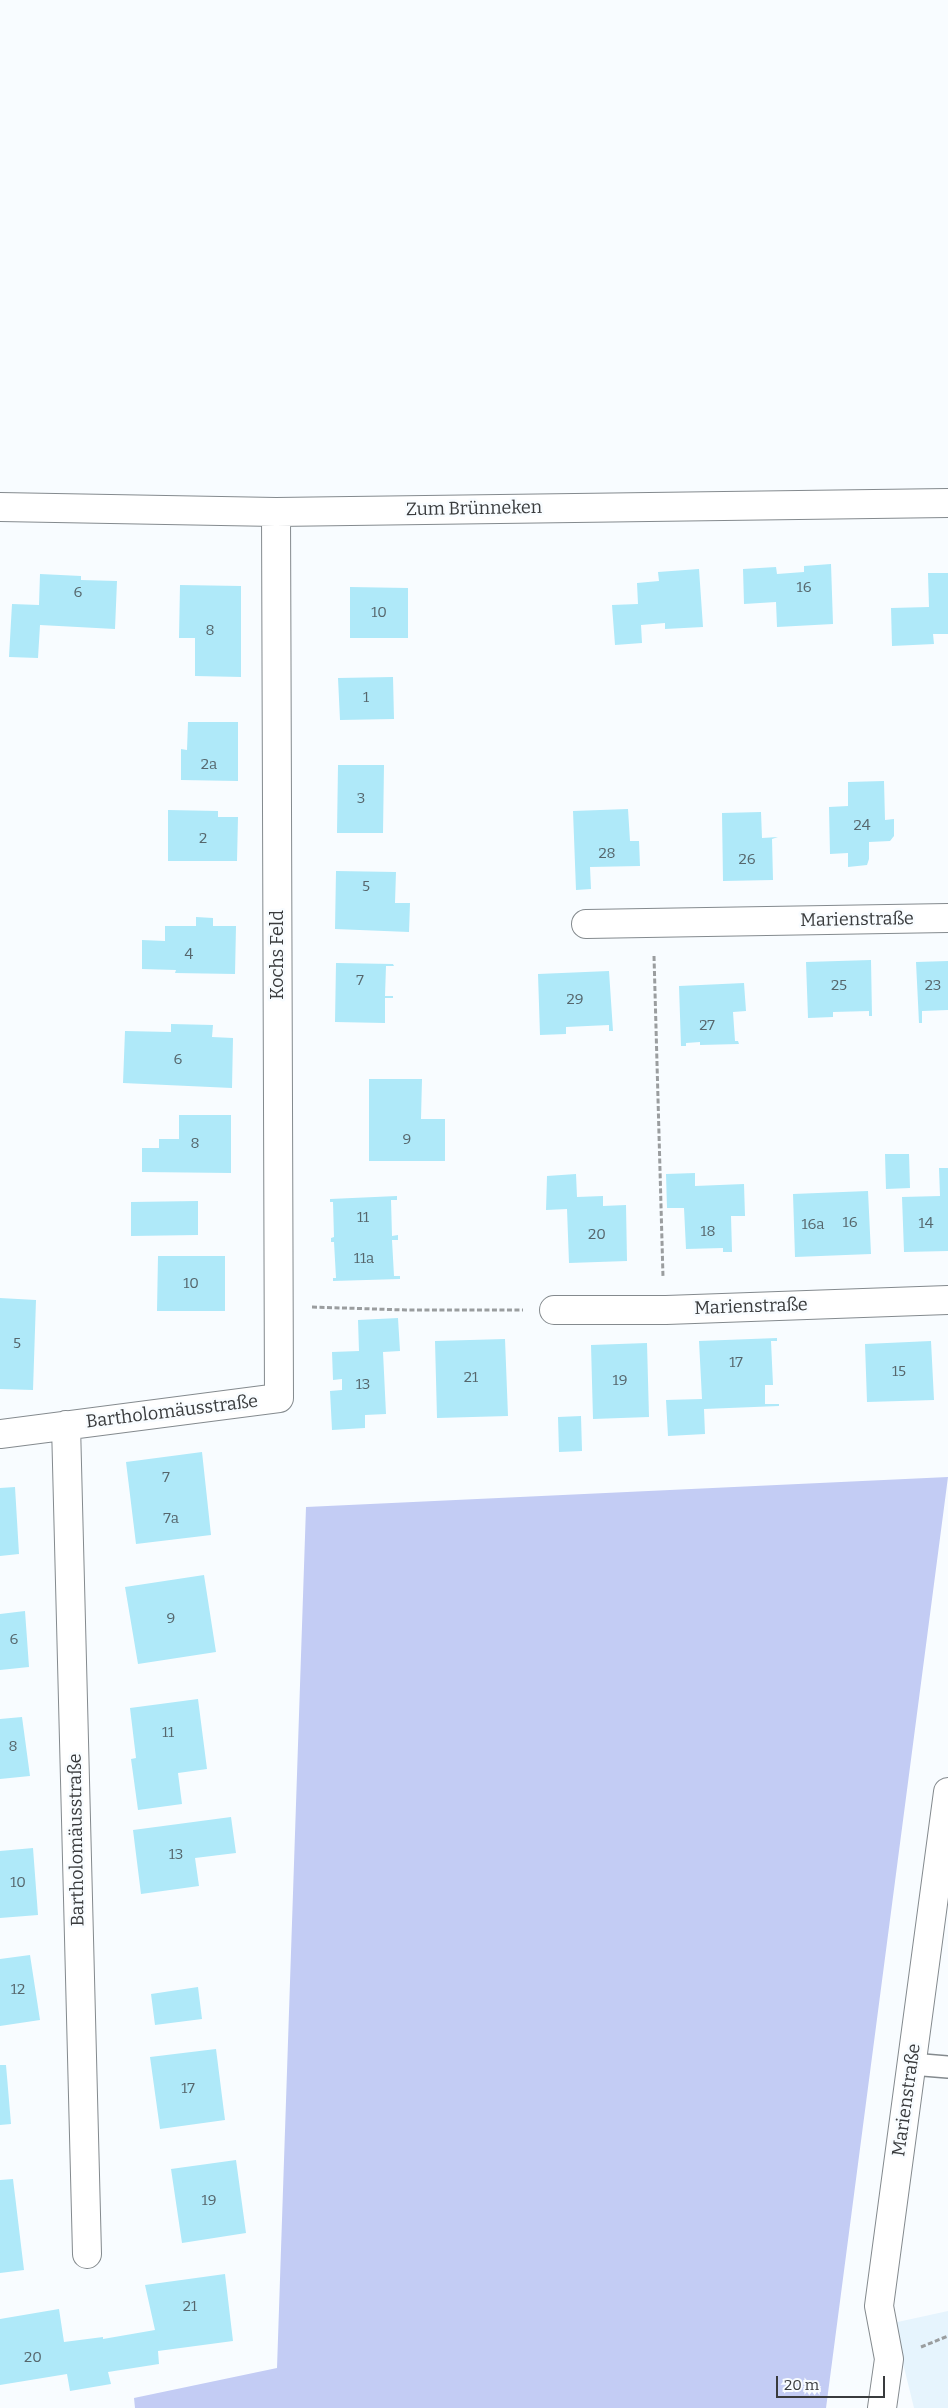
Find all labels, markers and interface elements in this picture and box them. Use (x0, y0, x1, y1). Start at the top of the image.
street label: Zum Brünneken (406, 497, 542, 521)
house number: 16 (797, 579, 811, 597)
house number: 6 (74, 584, 82, 602)
house number: 10 (371, 604, 387, 622)
house number: 8 (205, 622, 215, 640)
house number: 1 (363, 689, 369, 707)
house number: 2a (201, 756, 217, 774)
house number: 3 (357, 790, 365, 808)
house number: 24 (854, 817, 870, 835)
house number: 2 (199, 830, 207, 848)
house number: 28 (598, 845, 616, 863)
house number: 26 (739, 851, 755, 869)
house number: 5 (362, 878, 370, 896)
street label: Marienstraße (800, 908, 914, 932)
street label: Kochs Feld (267, 910, 289, 1000)
house number: 4 (185, 946, 193, 964)
house number: 7 (356, 972, 364, 990)
house number: 25 (831, 977, 847, 995)
house number: 23 (925, 977, 941, 995)
house number: 29 (567, 991, 583, 1009)
house number: 27 (699, 1017, 715, 1035)
house number: 6 (174, 1051, 182, 1069)
house number: 9 (403, 1131, 411, 1149)
house number: 8 (190, 1135, 200, 1153)
house number: 11 (357, 1209, 369, 1227)
house number: 16 (843, 1214, 857, 1232)
house number: 14 (919, 1215, 933, 1233)
house number: 16a (801, 1216, 825, 1234)
house number: 18 (700, 1223, 716, 1241)
house number: 20 (588, 1226, 606, 1244)
house number: 11a (354, 1250, 374, 1268)
house number: 10 (183, 1275, 199, 1293)
street label: Marienstraße (694, 1294, 808, 1320)
house number: 5 (13, 1335, 21, 1353)
house number: 17 (729, 1354, 743, 1372)
house number: 15 (892, 1363, 906, 1381)
house number: 21 (464, 1369, 478, 1387)
house number: 19 (613, 1372, 627, 1390)
house number: 13 (356, 1376, 370, 1394)
street label: Bartholomäusstraße (85, 1391, 259, 1433)
house number: 7 (162, 1469, 170, 1487)
house number: 7a (163, 1510, 179, 1528)
house number: 9 (167, 1610, 175, 1628)
house number: 6 (10, 1631, 18, 1649)
house number: 11 (162, 1724, 174, 1742)
house number: 8 (8, 1738, 18, 1756)
street label: Bartholomäusstraße (65, 1753, 89, 1927)
house number: 13 (169, 1846, 183, 1864)
house number: 10 (10, 1874, 26, 1892)
house number: 12 (11, 1981, 25, 1999)
street label: Marienstraße (888, 2042, 926, 2158)
house number: 17 (181, 2080, 195, 2098)
house number: 19 (202, 2192, 216, 2210)
house number: 21 (183, 2298, 197, 2316)
house number: 20 (24, 2349, 42, 2367)
scale bar (778, 2366, 887, 2398)
text: 20 m (784, 2376, 819, 2394)

